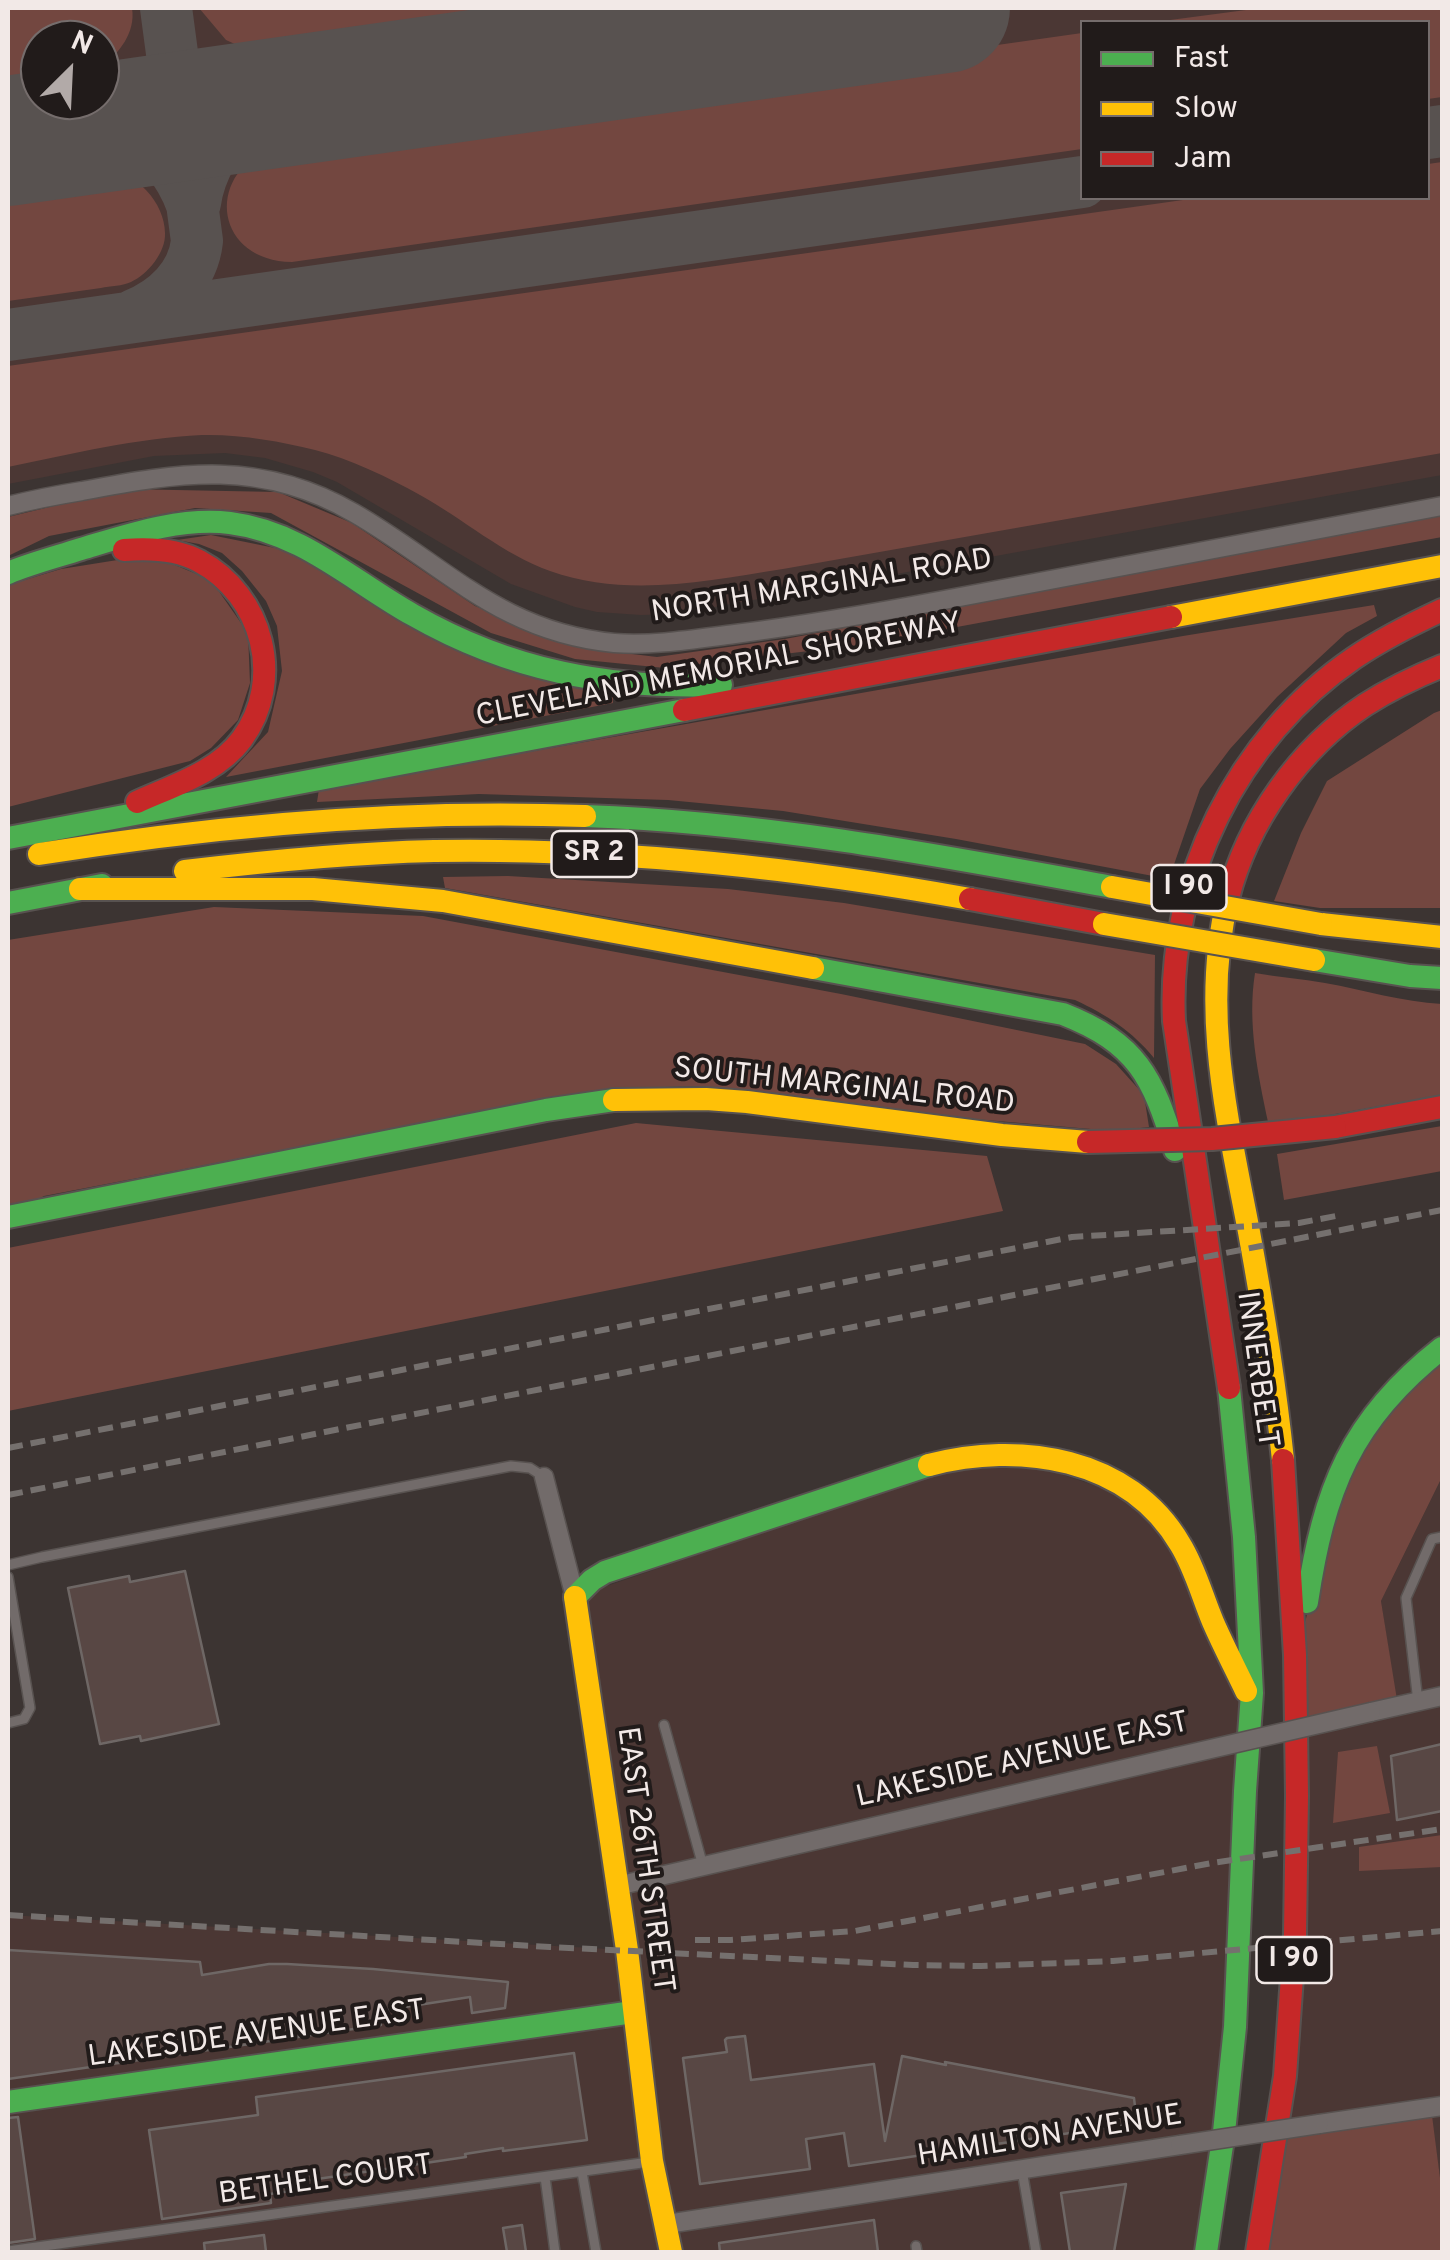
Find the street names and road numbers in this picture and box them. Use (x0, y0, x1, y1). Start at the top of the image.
street label: NORTH MARGINAL ROAD (649, 543, 995, 633)
street label: CLEVELAND MEMORIAL SHOREWAY (473, 607, 965, 737)
road number: SR 2 (552, 831, 636, 877)
road number: I 90 (1152, 865, 1226, 911)
street label: SOUTH MARGINAL ROAD (672, 1052, 1016, 1124)
street label: INNERBELT (1226, 1290, 1284, 1450)
street label: LAKESIDE AVENUE EAST (853, 1706, 1193, 1818)
street label: EAST 26TH STREET (607, 1725, 679, 1995)
road number: I 90 (1256, 1937, 1332, 1983)
street label: LAKESIDE AVENUE EAST (86, 1994, 428, 2078)
street label: HAMILTON AVENUE (915, 2099, 1185, 2177)
street label: BETHEL COURT (217, 2149, 435, 2215)

